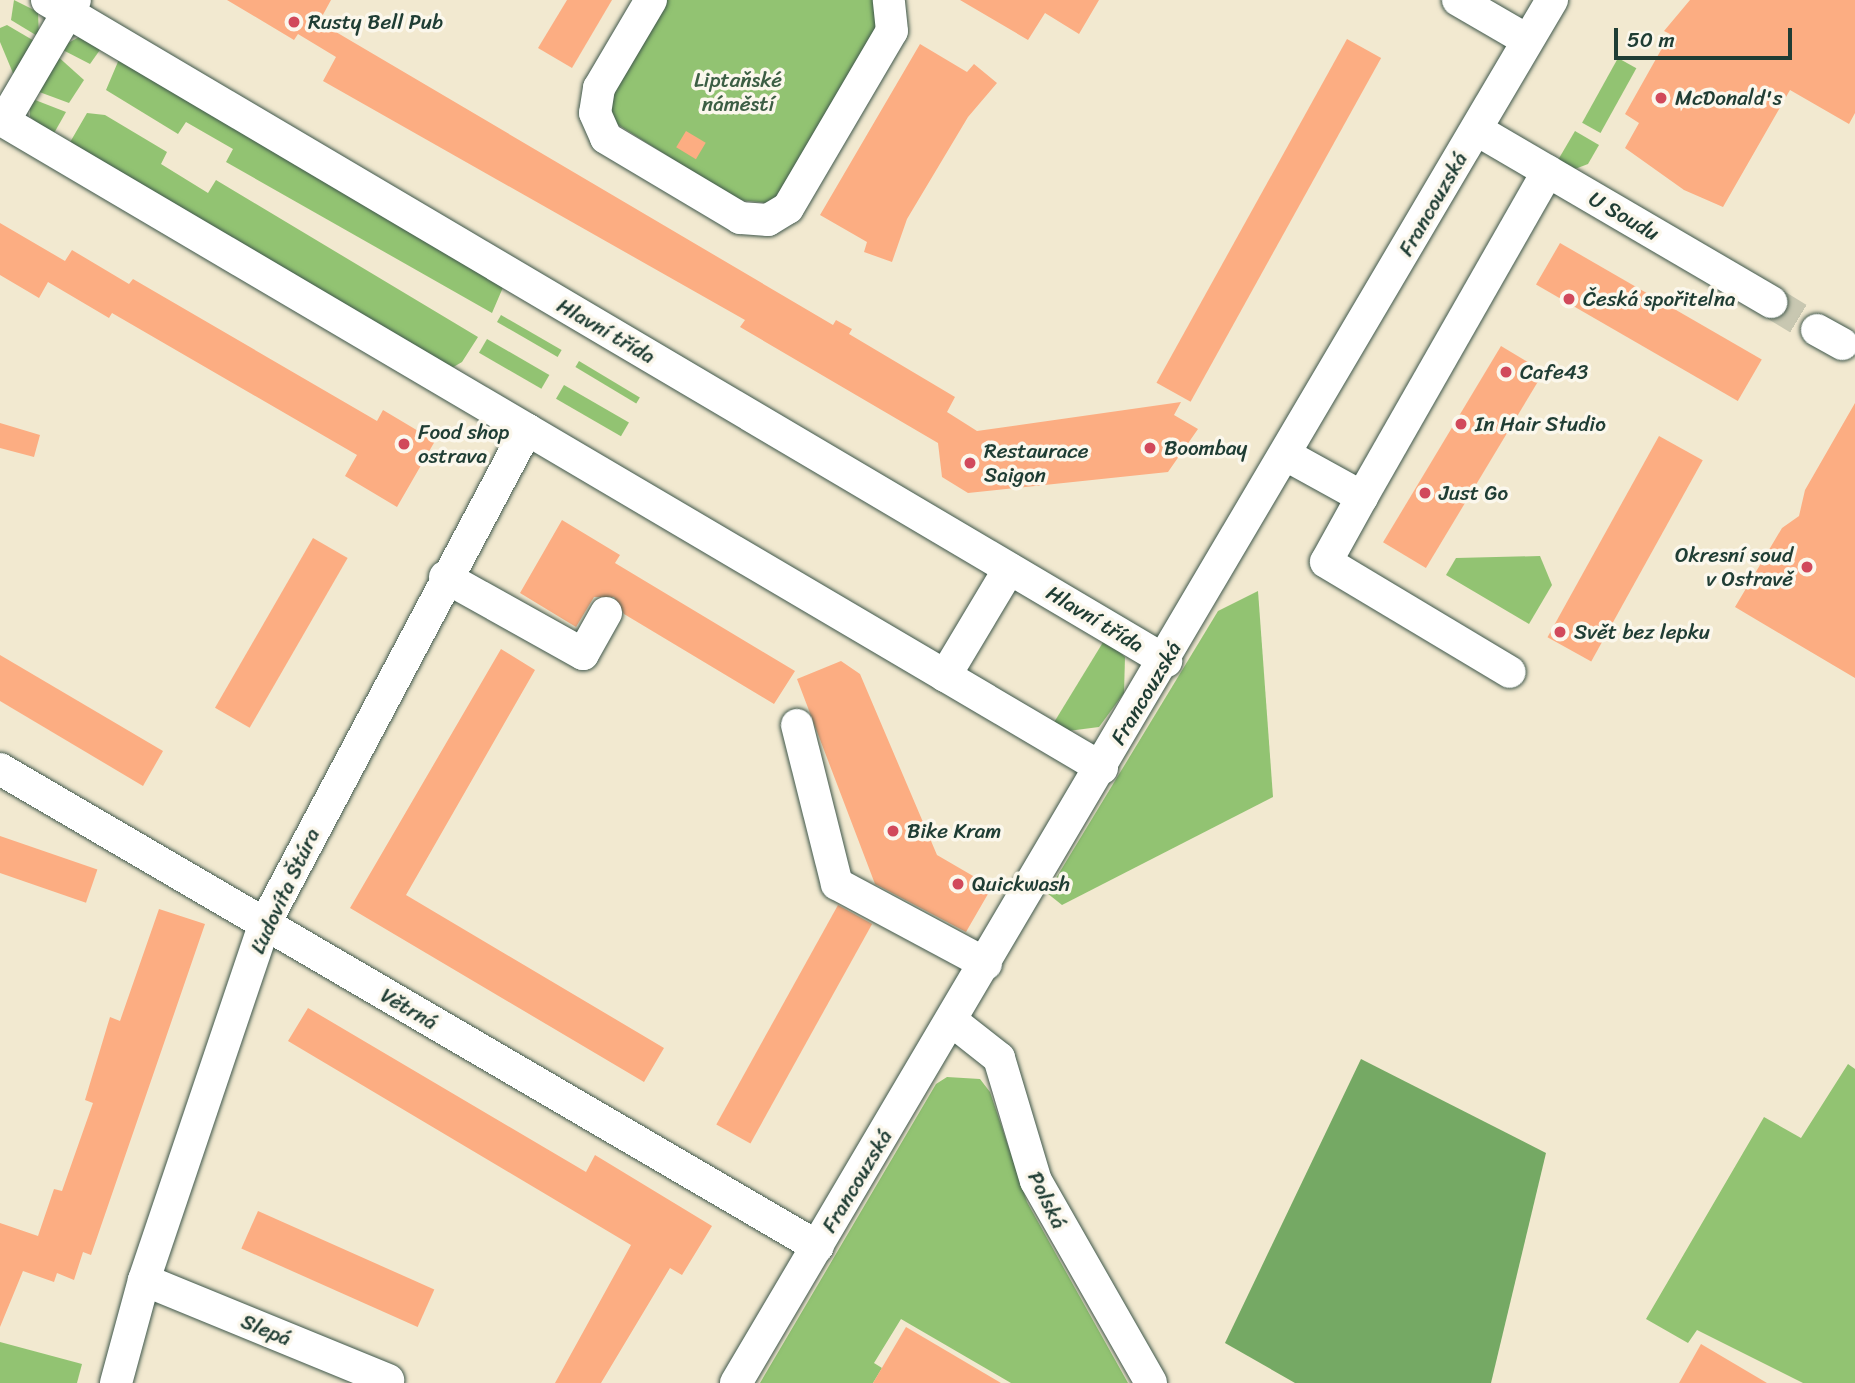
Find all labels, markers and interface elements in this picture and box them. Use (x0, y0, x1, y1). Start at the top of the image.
place label: Rusty Bell Pub (308, 9, 444, 35)
marker: Rusty Bell Pub (286, 14, 302, 30)
scale bar (1617, 14, 1796, 58)
text: 50 m (1627, 21, 1675, 59)
park label: Liptaňské náměstí (694, 67, 782, 117)
place label: McDonald's (1675, 85, 1782, 111)
marker: McDonald's (1653, 90, 1669, 106)
street label: Francouzská (1393, 148, 1473, 260)
street label: U Soudu (1584, 186, 1664, 246)
place label: Česká spořitelna (1583, 286, 1736, 312)
marker: Česká spořitelna (1561, 291, 1577, 307)
street label: Hlavní třída (552, 293, 660, 369)
place label: Cafe43 (1520, 359, 1588, 385)
marker: Cafe43 (1498, 364, 1514, 380)
place label: In Hair Studio (1475, 411, 1606, 437)
marker: In Hair Studio (1453, 416, 1469, 432)
place label: Food shop ostrava (418, 419, 510, 469)
place label: Boombay (1164, 435, 1247, 461)
marker: Food shop ostrava (396, 436, 412, 452)
place label: Restaurace Saigon (984, 438, 1089, 488)
marker: Boombay (1142, 440, 1158, 456)
marker: Restaurace Saigon (962, 455, 978, 471)
place label: Just Go (1439, 480, 1508, 506)
marker: Just Go (1417, 485, 1433, 501)
place label: Okresní soud v Ostravě (1675, 542, 1793, 592)
marker: Okresní soud v Ostravě (1799, 559, 1815, 575)
street label: Hlavní třída (1042, 580, 1148, 658)
place label: Svět bez lepku (1574, 619, 1710, 645)
marker: Svět bez lepku (1552, 624, 1568, 640)
street label: Francouzská (1105, 637, 1187, 749)
place label: Bike Kram (907, 818, 1001, 844)
marker: Bike Kram (885, 823, 901, 839)
street label: Ľudovíta Štúra (245, 824, 325, 958)
place label: Quickwash (972, 871, 1070, 897)
marker: Quickwash (950, 876, 966, 892)
street label: Větrná (376, 983, 442, 1035)
street label: Francouzská (816, 1125, 898, 1237)
street label: Polská (1022, 1167, 1072, 1233)
street label: Slepá (237, 1309, 295, 1351)

